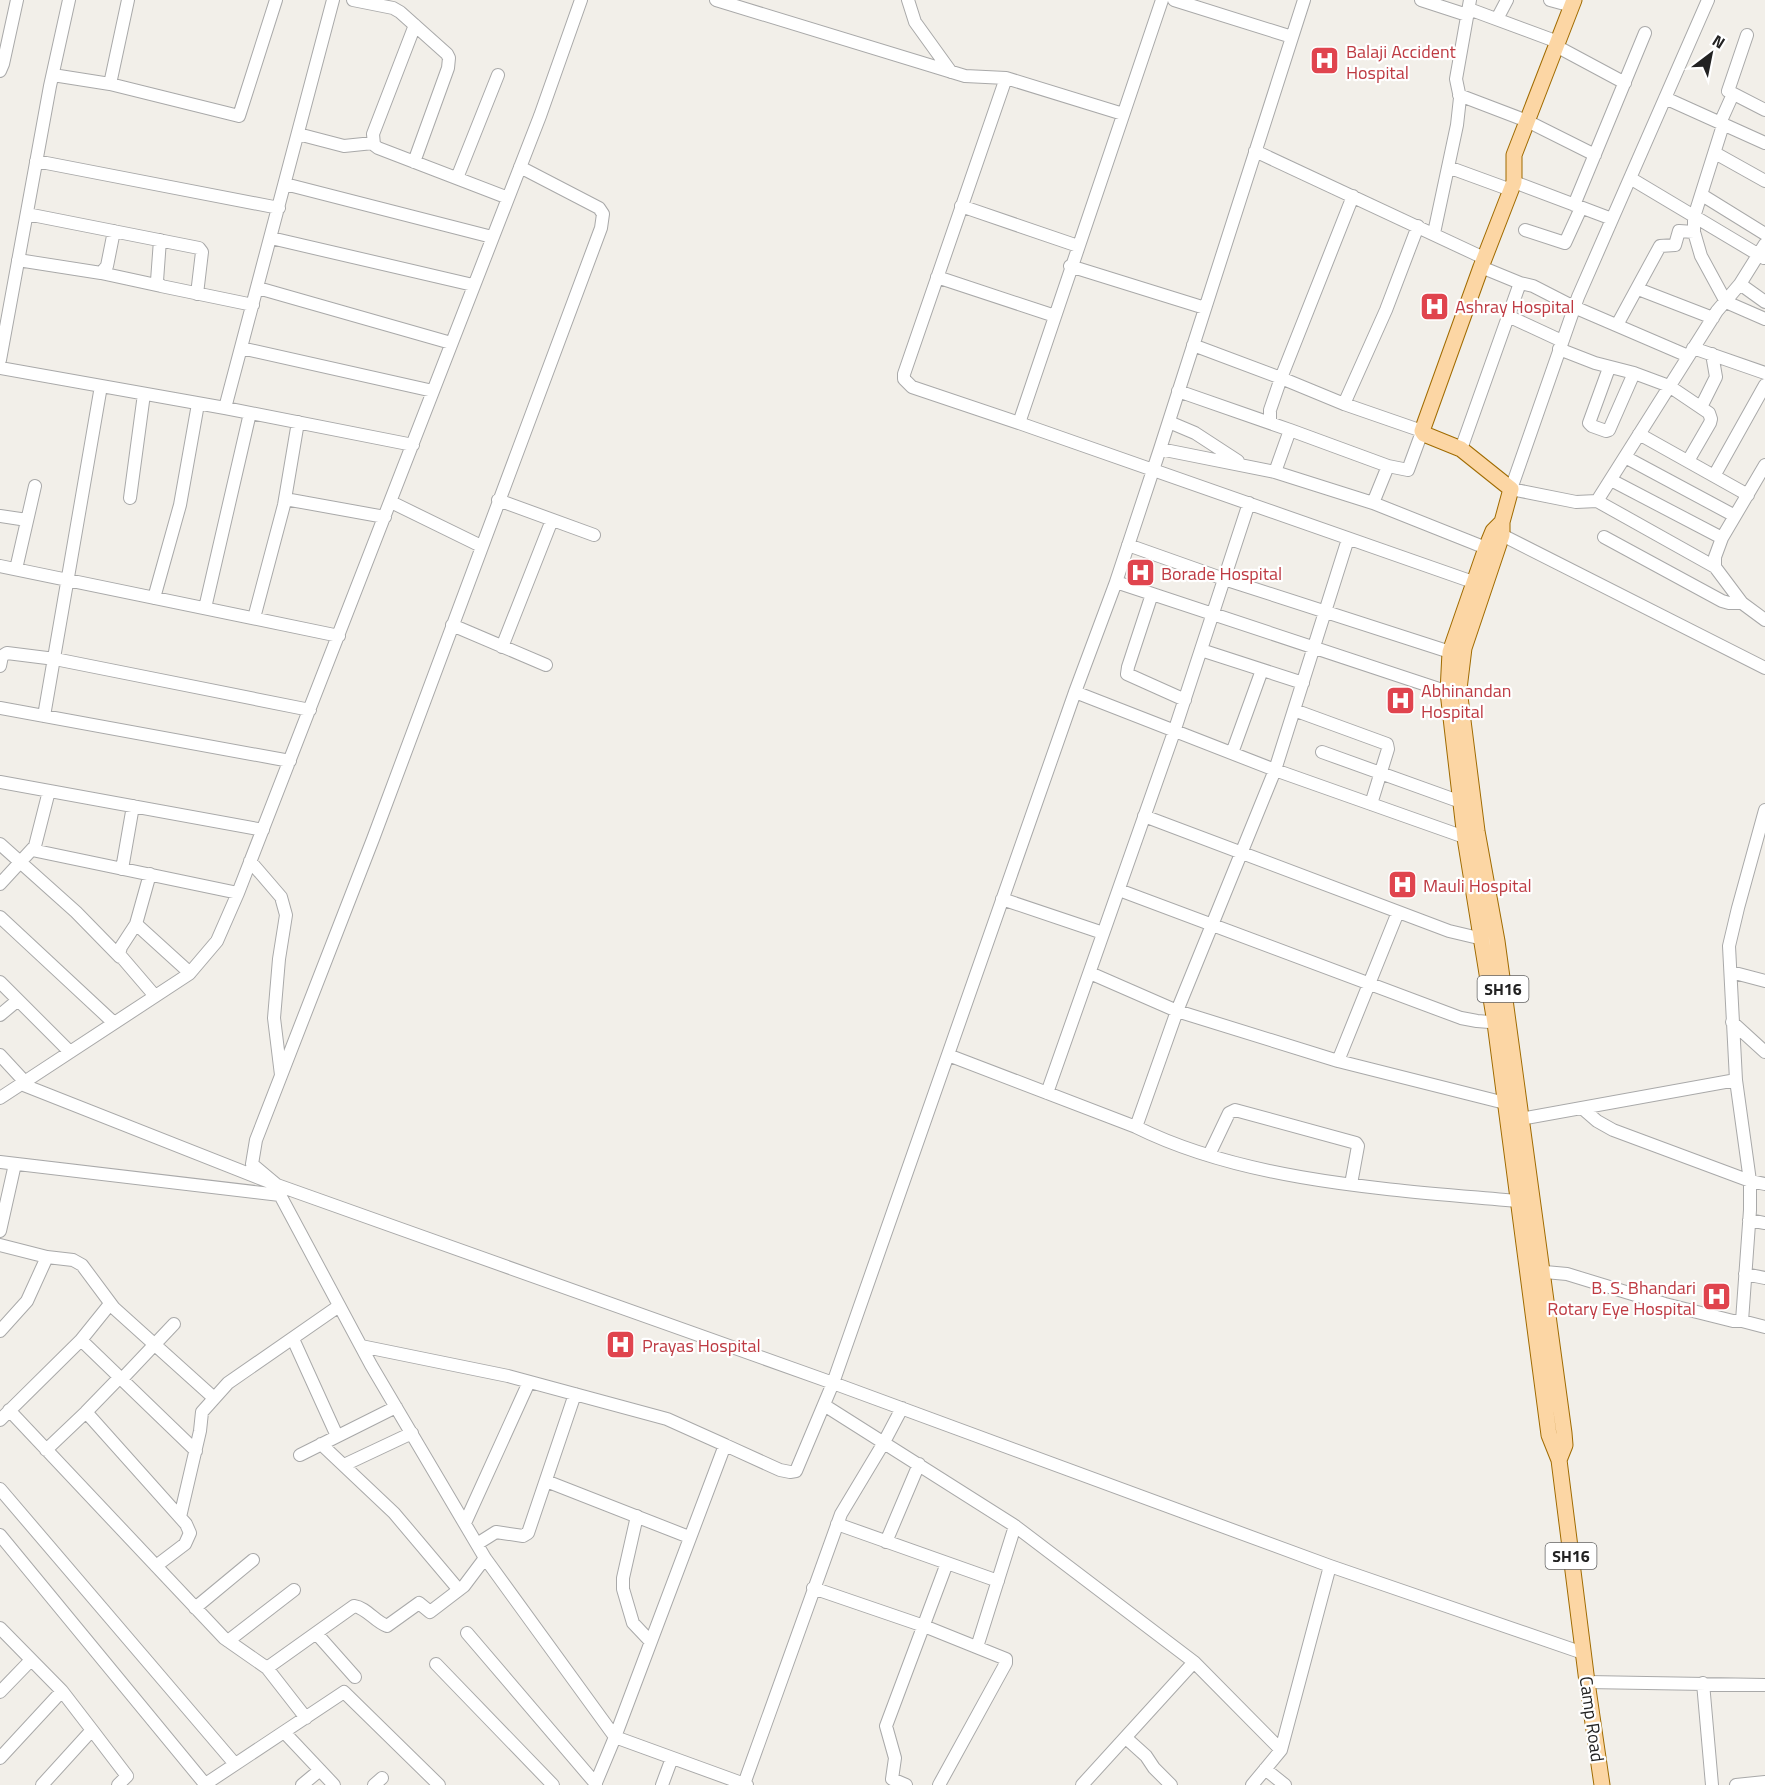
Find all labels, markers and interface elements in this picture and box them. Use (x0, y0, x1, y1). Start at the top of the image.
north arrow (1681, 24, 1741, 84)
text: N (1708, 28, 1730, 54)
place label: Balaji Accident Hospital (1346, 38, 1456, 86)
hospital icon: Balaji Accident Hospital (1309, 45, 1341, 77)
hospital icon: Ashray Hospital (1418, 290, 1450, 322)
place label: Ashray Hospital (1455, 293, 1574, 320)
hospital icon: Borade Hospital (1124, 557, 1156, 589)
place label: Borade Hospital (1161, 560, 1282, 587)
place label: Abhinandan Hospital (1421, 677, 1511, 725)
hospital icon: Abhinandan Hospital (1384, 684, 1416, 716)
hospital icon: Mauli Hospital (1386, 869, 1418, 901)
place label: Mauli Hospital (1423, 872, 1532, 899)
road number: SH16 (1478, 976, 1528, 1002)
place label: B. S. Bhandari Rotary Eye Hospital (1547, 1274, 1696, 1322)
hospital icon: B. S. Bhandari Rotary Eye Hospital (1701, 1281, 1733, 1313)
hospital icon: Prayas Hospital (605, 1329, 637, 1361)
place label: Prayas Hospital (642, 1332, 761, 1359)
road number: SH16 (1546, 1543, 1596, 1569)
street label: Camp Road (1573, 1674, 1611, 1764)

